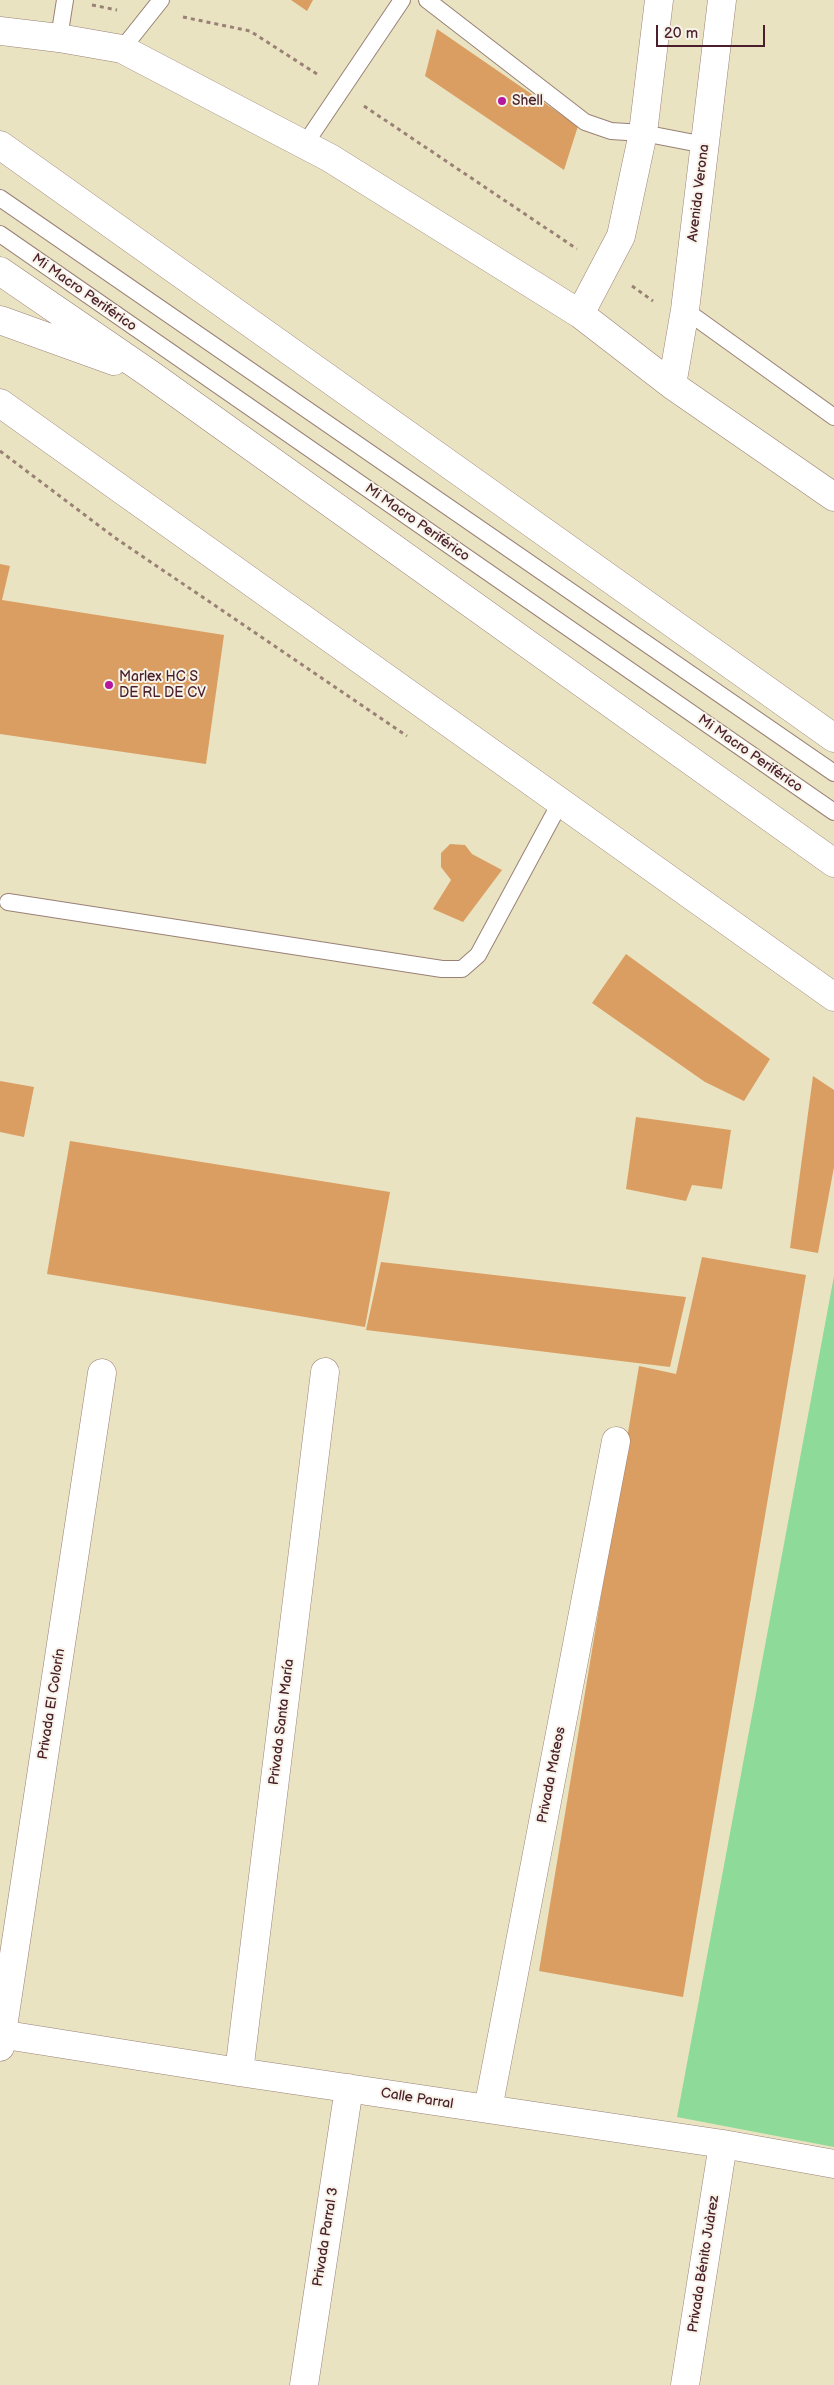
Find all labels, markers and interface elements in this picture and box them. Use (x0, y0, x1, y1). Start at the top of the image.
scale bar (659, 15, 768, 47)
text: 20 m (664, 24, 698, 43)
place label: Shell (512, 93, 543, 109)
marker: Shell (496, 95, 508, 107)
street label: Avenida Verona (685, 143, 713, 243)
street label: Mi Macro Periférico (28, 251, 140, 335)
street label: Mi Macro Periférico (361, 481, 473, 565)
place label: Marlex HC S DE RL DE CV (119, 669, 206, 702)
marker: Marlex HC S DE RL DE CV (103, 679, 115, 691)
street label: Mi Macro Periférico (694, 712, 806, 796)
street label: Privada El Colorín (35, 1647, 69, 1761)
street label: Privada Santa María (266, 1658, 298, 1786)
street label: Privada Mateos (534, 1725, 570, 1825)
street label: Calle Parral (380, 2085, 454, 2113)
street label: Privada Parral 3 (310, 2186, 342, 2288)
street label: Privada Bénito Juàrez (685, 2194, 723, 2334)

